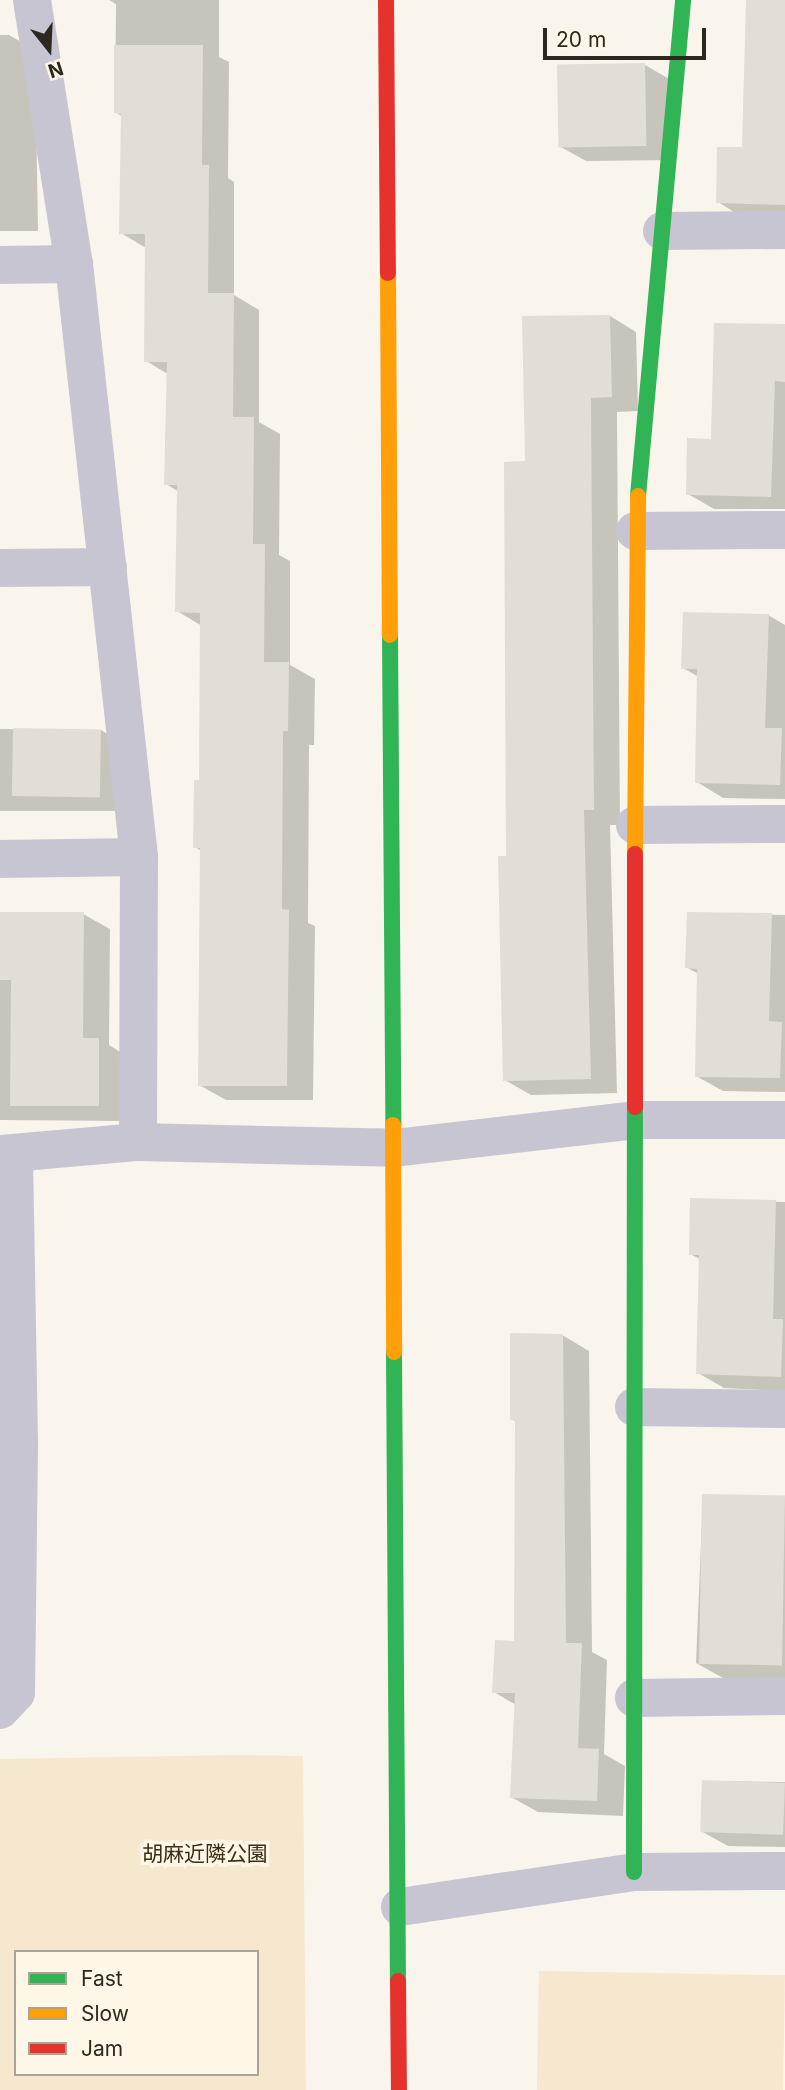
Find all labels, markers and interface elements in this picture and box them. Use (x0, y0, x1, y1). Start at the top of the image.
north arrow (14, 14, 84, 84)
scale bar (547, 14, 710, 58)
text: 20 m (556, 27, 606, 52)
text: N (45, 56, 66, 83)
park label: 胡麻近隣公園 (142, 1841, 268, 1867)
legend (14, 1950, 259, 2076)
text: Fast (81, 1966, 123, 1991)
text: Slow (81, 2001, 129, 2026)
text: Jam (81, 2036, 123, 2061)

